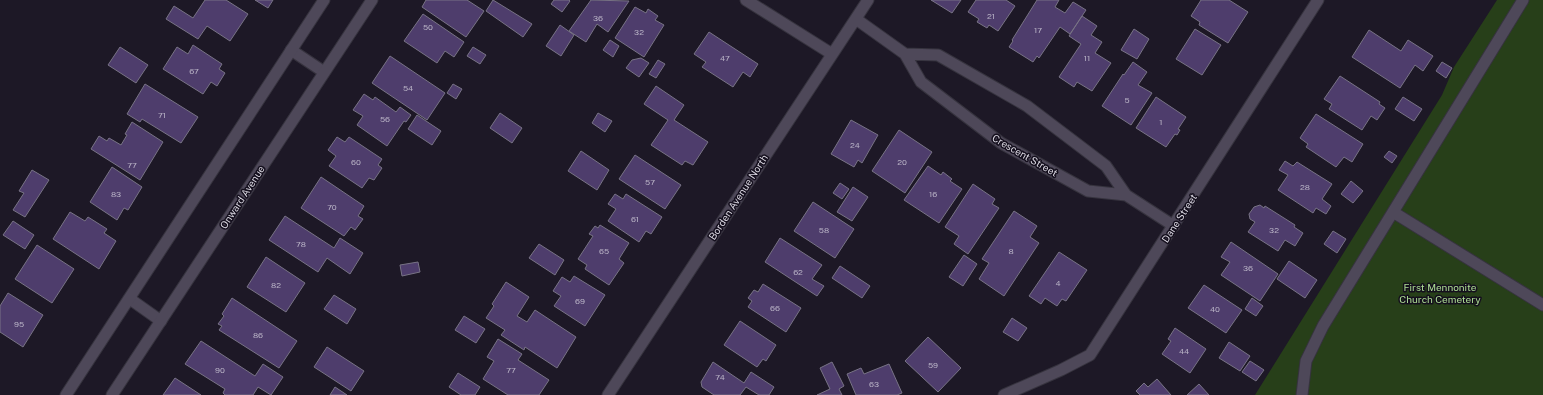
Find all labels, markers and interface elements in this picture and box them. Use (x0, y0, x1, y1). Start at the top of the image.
house number: 21 (987, 11, 995, 21)
house number: 36 (593, 13, 603, 23)
house number: 50 (423, 22, 433, 32)
house number: 17 (1034, 25, 1042, 35)
house number: 32 (634, 27, 644, 37)
house number: 47 (720, 53, 730, 63)
house number: 11 (1084, 53, 1090, 63)
house number: 67 (189, 66, 199, 76)
house number: 54 (403, 83, 413, 93)
house number: 5 (1124, 95, 1130, 105)
house number: 71 (158, 110, 166, 120)
house number: 56 (380, 114, 390, 124)
house number: 1 (1159, 117, 1163, 127)
street label: Crescent Street (990, 131, 1060, 179)
house number: 24 (850, 140, 860, 150)
street label: Borden Avenue North (706, 152, 770, 242)
house number: 60 (351, 157, 361, 167)
house number: 20 (897, 157, 907, 167)
house number: 77 (127, 160, 137, 170)
street label: Onward Avenue (217, 163, 267, 231)
house number: 57 (645, 177, 655, 187)
house number: 28 (1300, 182, 1310, 192)
house number: 83 (111, 189, 121, 199)
house number: 16 (929, 189, 937, 199)
street label: Dane Street (1159, 191, 1199, 245)
house number: 70 (327, 202, 337, 212)
house number: 61 (631, 214, 639, 224)
house number: 58 (819, 225, 829, 235)
house number: 32 (1269, 225, 1279, 235)
house number: 78 (296, 239, 306, 249)
house number: 65 (599, 246, 609, 256)
house number: 8 (1008, 246, 1014, 256)
house number: 36 (1243, 263, 1253, 273)
house number: 62 (793, 267, 803, 277)
house number: 4 (1055, 278, 1061, 288)
house number: 82 (271, 280, 281, 290)
park label: First Mennonite Church Cemetery (1399, 281, 1481, 305)
house number: 69 (575, 296, 585, 306)
house number: 66 (770, 303, 780, 313)
house number: 40 (1210, 304, 1220, 314)
house number: 95 (14, 319, 24, 329)
house number: 86 (253, 330, 263, 340)
house number: 44 (1179, 346, 1189, 356)
house number: 59 (928, 360, 938, 370)
house number: 90 (215, 365, 225, 375)
house number: 77 (506, 365, 516, 375)
house number: 74 (715, 372, 725, 382)
house number: 63 (869, 379, 879, 389)

